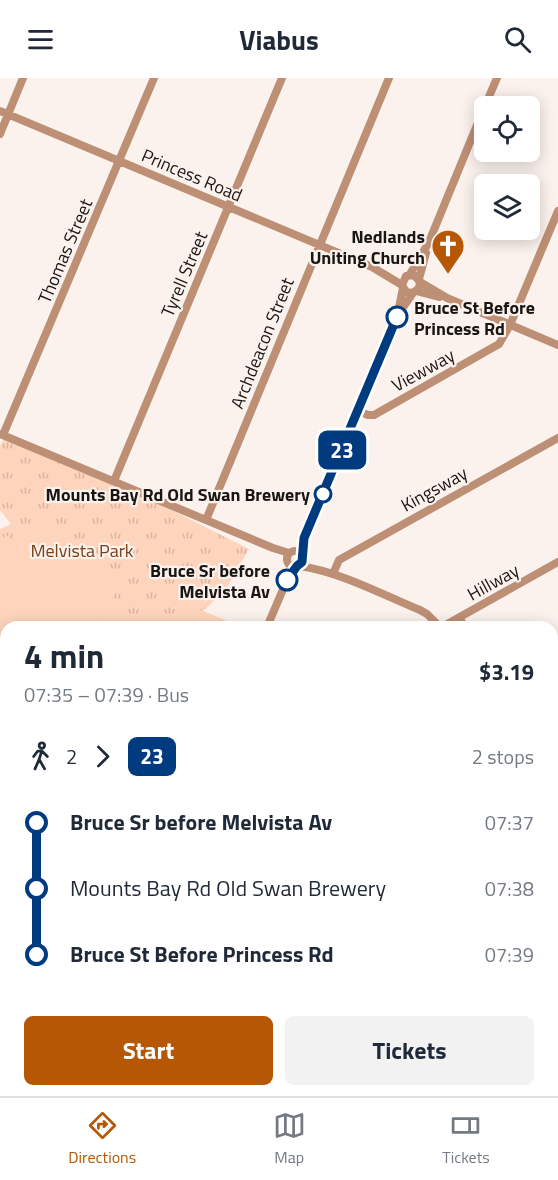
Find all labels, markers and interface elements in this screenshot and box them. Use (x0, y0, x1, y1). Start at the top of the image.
text: Viabus (239, 19, 319, 60)
icon: menu (24, 23, 57, 56)
icon: search (501, 23, 534, 56)
map controls (474, 96, 540, 240)
button: locate (474, 96, 540, 162)
street label: Princess Road (137, 142, 247, 208)
button: layers (474, 174, 540, 240)
street label: Thomas Street (31, 194, 99, 308)
place label: Nedlands Uniting Church (310, 223, 425, 271)
street label: Tyrell Street (154, 226, 214, 321)
church icon: Nedlands Uniting Church (430, 228, 466, 275)
street label: Archdeacon Street (223, 273, 301, 413)
place label: Bruce St Before Princess Rd (414, 294, 535, 342)
marker: Bruce St Before Princess Rd (386, 306, 408, 328)
street label: Viewway (387, 341, 460, 398)
line badge: 23 (315, 430, 369, 470)
text: 23 (330, 434, 354, 466)
street label: Kingsway (396, 459, 473, 518)
place label: Mounts Bay Rd Old Swan Brewery (46, 481, 310, 508)
marker: Mounts Bay Rd Old Swan Brewery (314, 485, 332, 503)
park label: Melvista Park (31, 537, 134, 564)
place label: Bruce Sr before Melvista Av (150, 557, 270, 605)
street label: Hillway (462, 557, 524, 607)
marker: Bruce Sr before Melvista Av (276, 569, 298, 591)
text: 4 min (24, 631, 104, 681)
text: $3.19 (479, 655, 534, 689)
text: 07:35 – 07:39 · Bus (24, 679, 189, 710)
icon: walk (24, 740, 57, 773)
icon: forward (86, 740, 119, 773)
text: 23 (140, 740, 164, 772)
text: 2 (66, 741, 77, 772)
text: 2 stops (472, 741, 534, 772)
text: Bruce Sr before Melvista Av (70, 805, 332, 839)
text: 07:37 (485, 807, 534, 838)
text: Mounts Bay Rd Old Swan Brewery (70, 871, 386, 905)
text: 07:38 (485, 873, 534, 904)
text: Bruce St Before Princess Rd (70, 937, 334, 971)
text: 07:39 (485, 939, 534, 970)
button: Start (24, 1016, 273, 1085)
button: Tickets (285, 1016, 534, 1085)
tab: Directions (68, 1109, 136, 1169)
tab: Map (273, 1109, 306, 1169)
tab: Tickets (442, 1109, 490, 1169)

